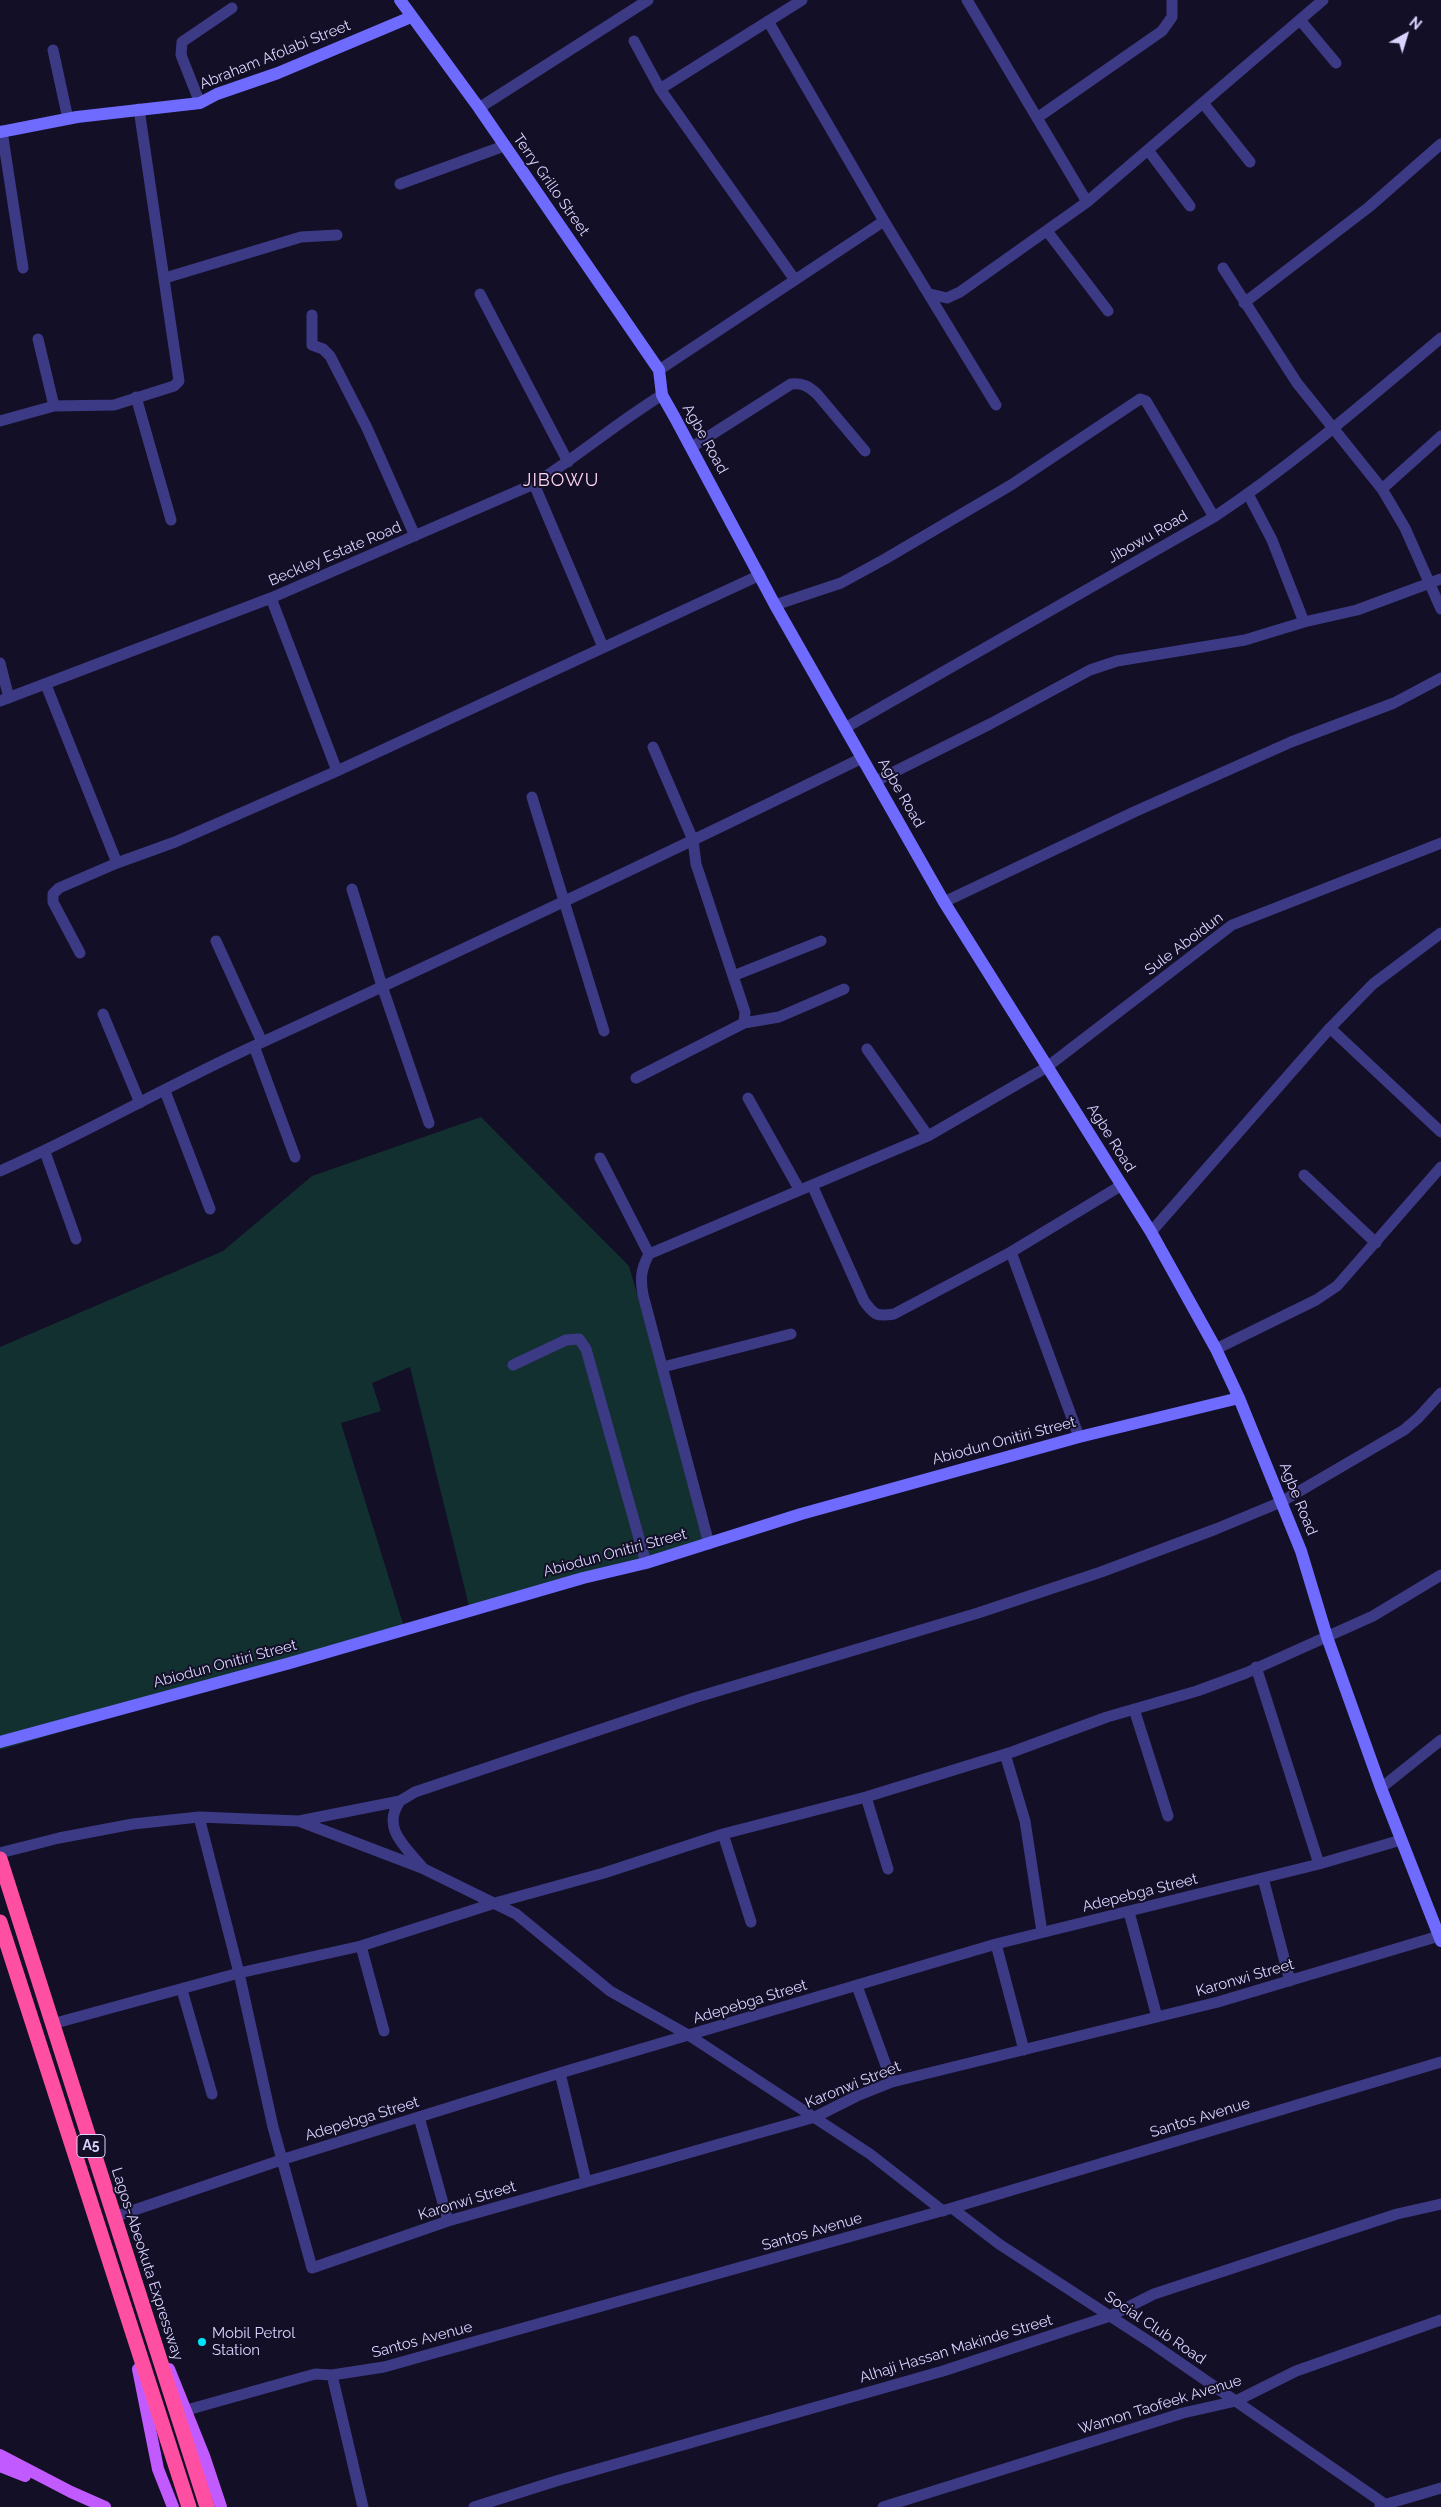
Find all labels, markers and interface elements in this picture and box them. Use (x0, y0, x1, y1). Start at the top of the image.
north arrow (1381, 10, 1431, 60)
text: N (1406, 14, 1425, 33)
street label: Abraham Afolabi Street (197, 16, 353, 94)
street label: Terry Grillo Street (509, 130, 593, 240)
street label: Agbe Road (678, 401, 732, 477)
district label: JIBOWU (522, 470, 600, 492)
street label: Jibowu Road (1105, 507, 1191, 567)
street label: Beckley Estate Road (266, 518, 404, 590)
street label: Agbe Road (874, 755, 928, 831)
street label: Sule Aboidun (1141, 909, 1227, 979)
street label: Agbe Road (1083, 1101, 1139, 1175)
street label: Abiodun Onitiri Street (930, 1413, 1078, 1469)
street label: Agbe Road (1275, 1460, 1321, 1538)
street label: Abiodun Onitiri Street (541, 1525, 689, 1581)
street label: Abiodun Onitiri Street (151, 1636, 299, 1692)
street label: Adepebga Street (1080, 1870, 1200, 1916)
street label: Karonwi Street (1194, 1955, 1296, 2001)
street label: Adepebga Street (691, 1976, 809, 2028)
street label: Karonwi Street (803, 2058, 903, 2112)
street label: Adepebga Street (303, 2093, 421, 2145)
street label: Santos Avenue (1148, 2094, 1252, 2142)
road number: A5 (77, 2134, 105, 2158)
street label: Lagos-Abeokuta Expressway (107, 2165, 187, 2363)
street label: Karonwi Street (416, 2178, 518, 2224)
street label: Santos Avenue (760, 2209, 864, 2255)
street label: Social Club Road (1101, 2288, 1209, 2368)
street label: Alhaji Hassan Makinde Street (857, 2311, 1055, 2387)
street label: Santos Avenue (370, 2318, 474, 2362)
place label: Mobil Petrol Station (212, 2324, 295, 2359)
marker: Mobil Petrol Station (196, 2336, 208, 2348)
street label: Wamon Taofeek Avenue (1076, 2372, 1244, 2438)

